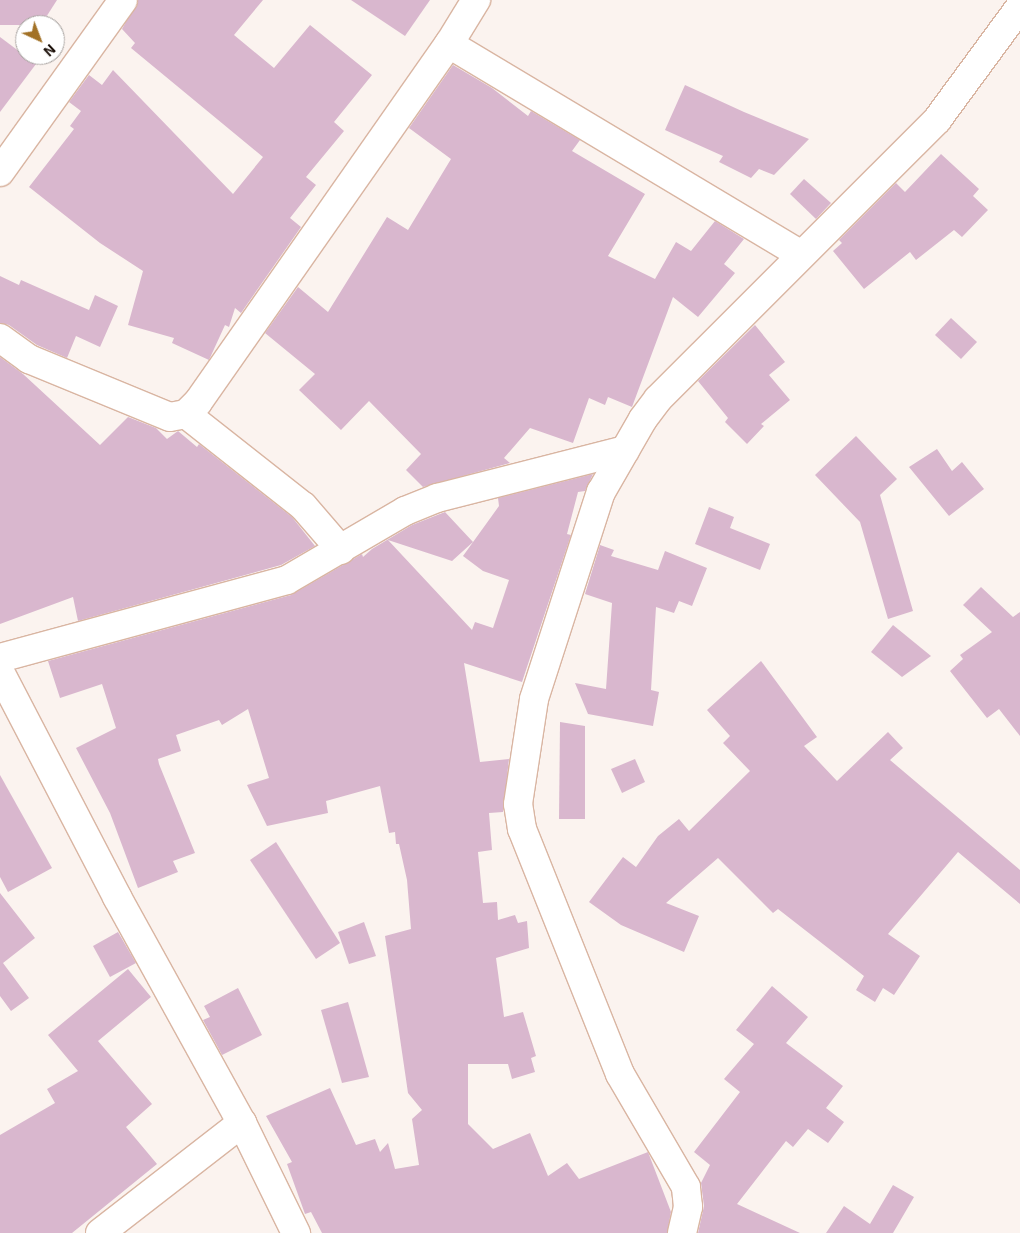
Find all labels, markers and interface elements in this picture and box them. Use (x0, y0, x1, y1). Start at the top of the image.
north arrow (15, 15, 65, 65)
text: N (40, 41, 59, 60)

